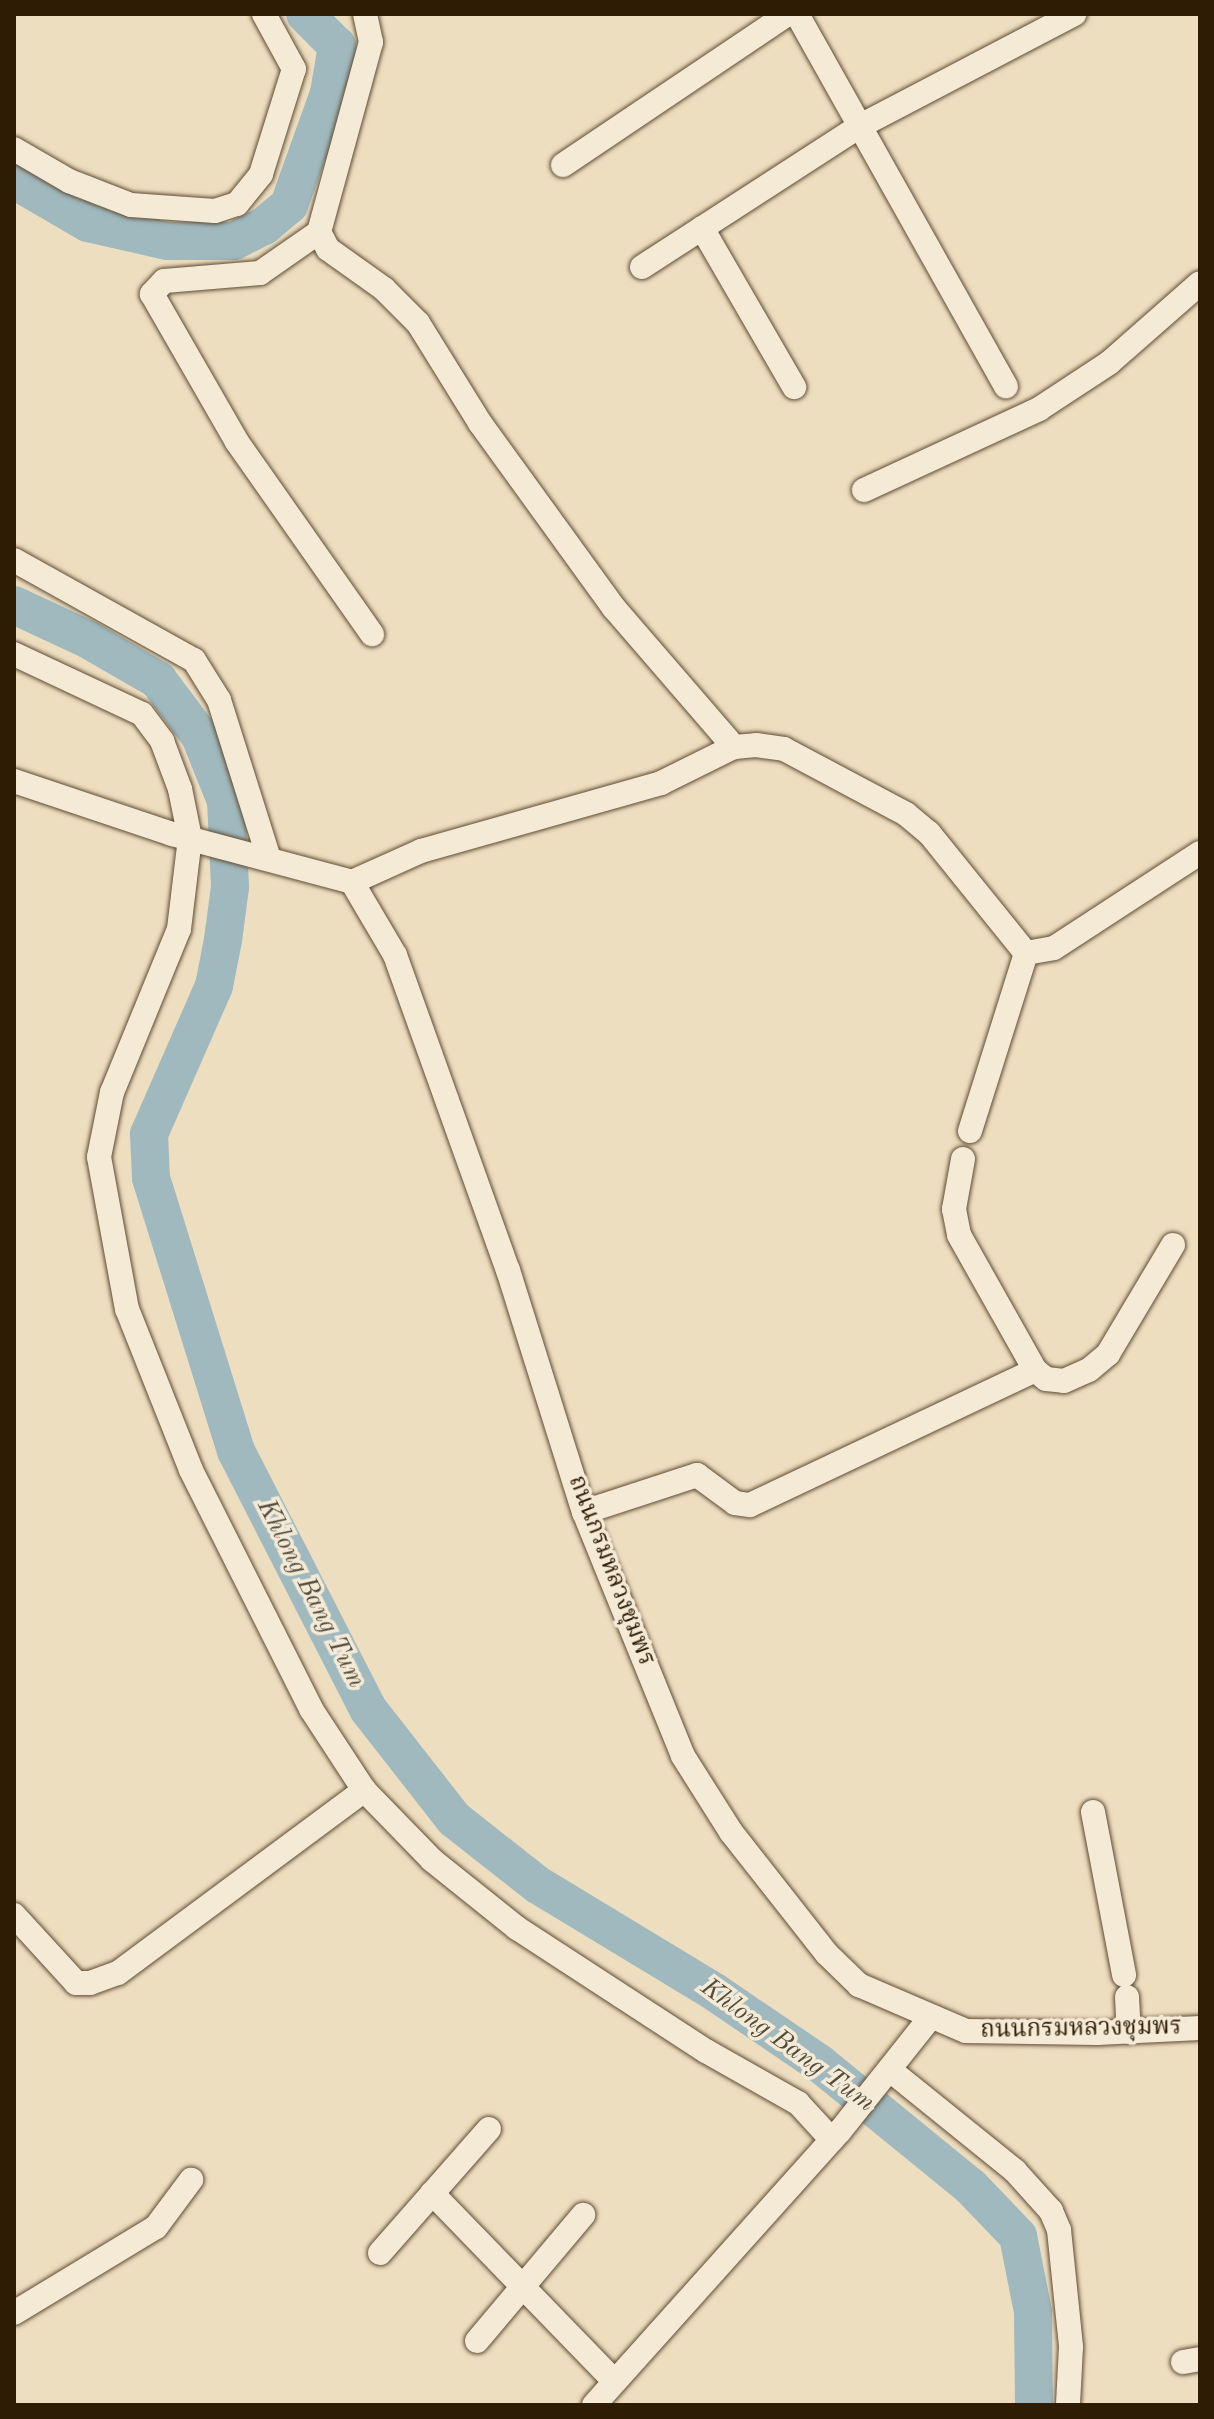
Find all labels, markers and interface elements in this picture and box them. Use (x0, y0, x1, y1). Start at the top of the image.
street label: ถนนกรมหลวงชุมพร (560, 1472, 660, 1670)
water label: Khlong Bang Tum (249, 1495, 371, 1693)
water label: Khlong Bang Tum (694, 1972, 880, 2120)
street label: ถนนกรมหลวงชุมพร (980, 2014, 1182, 2046)

